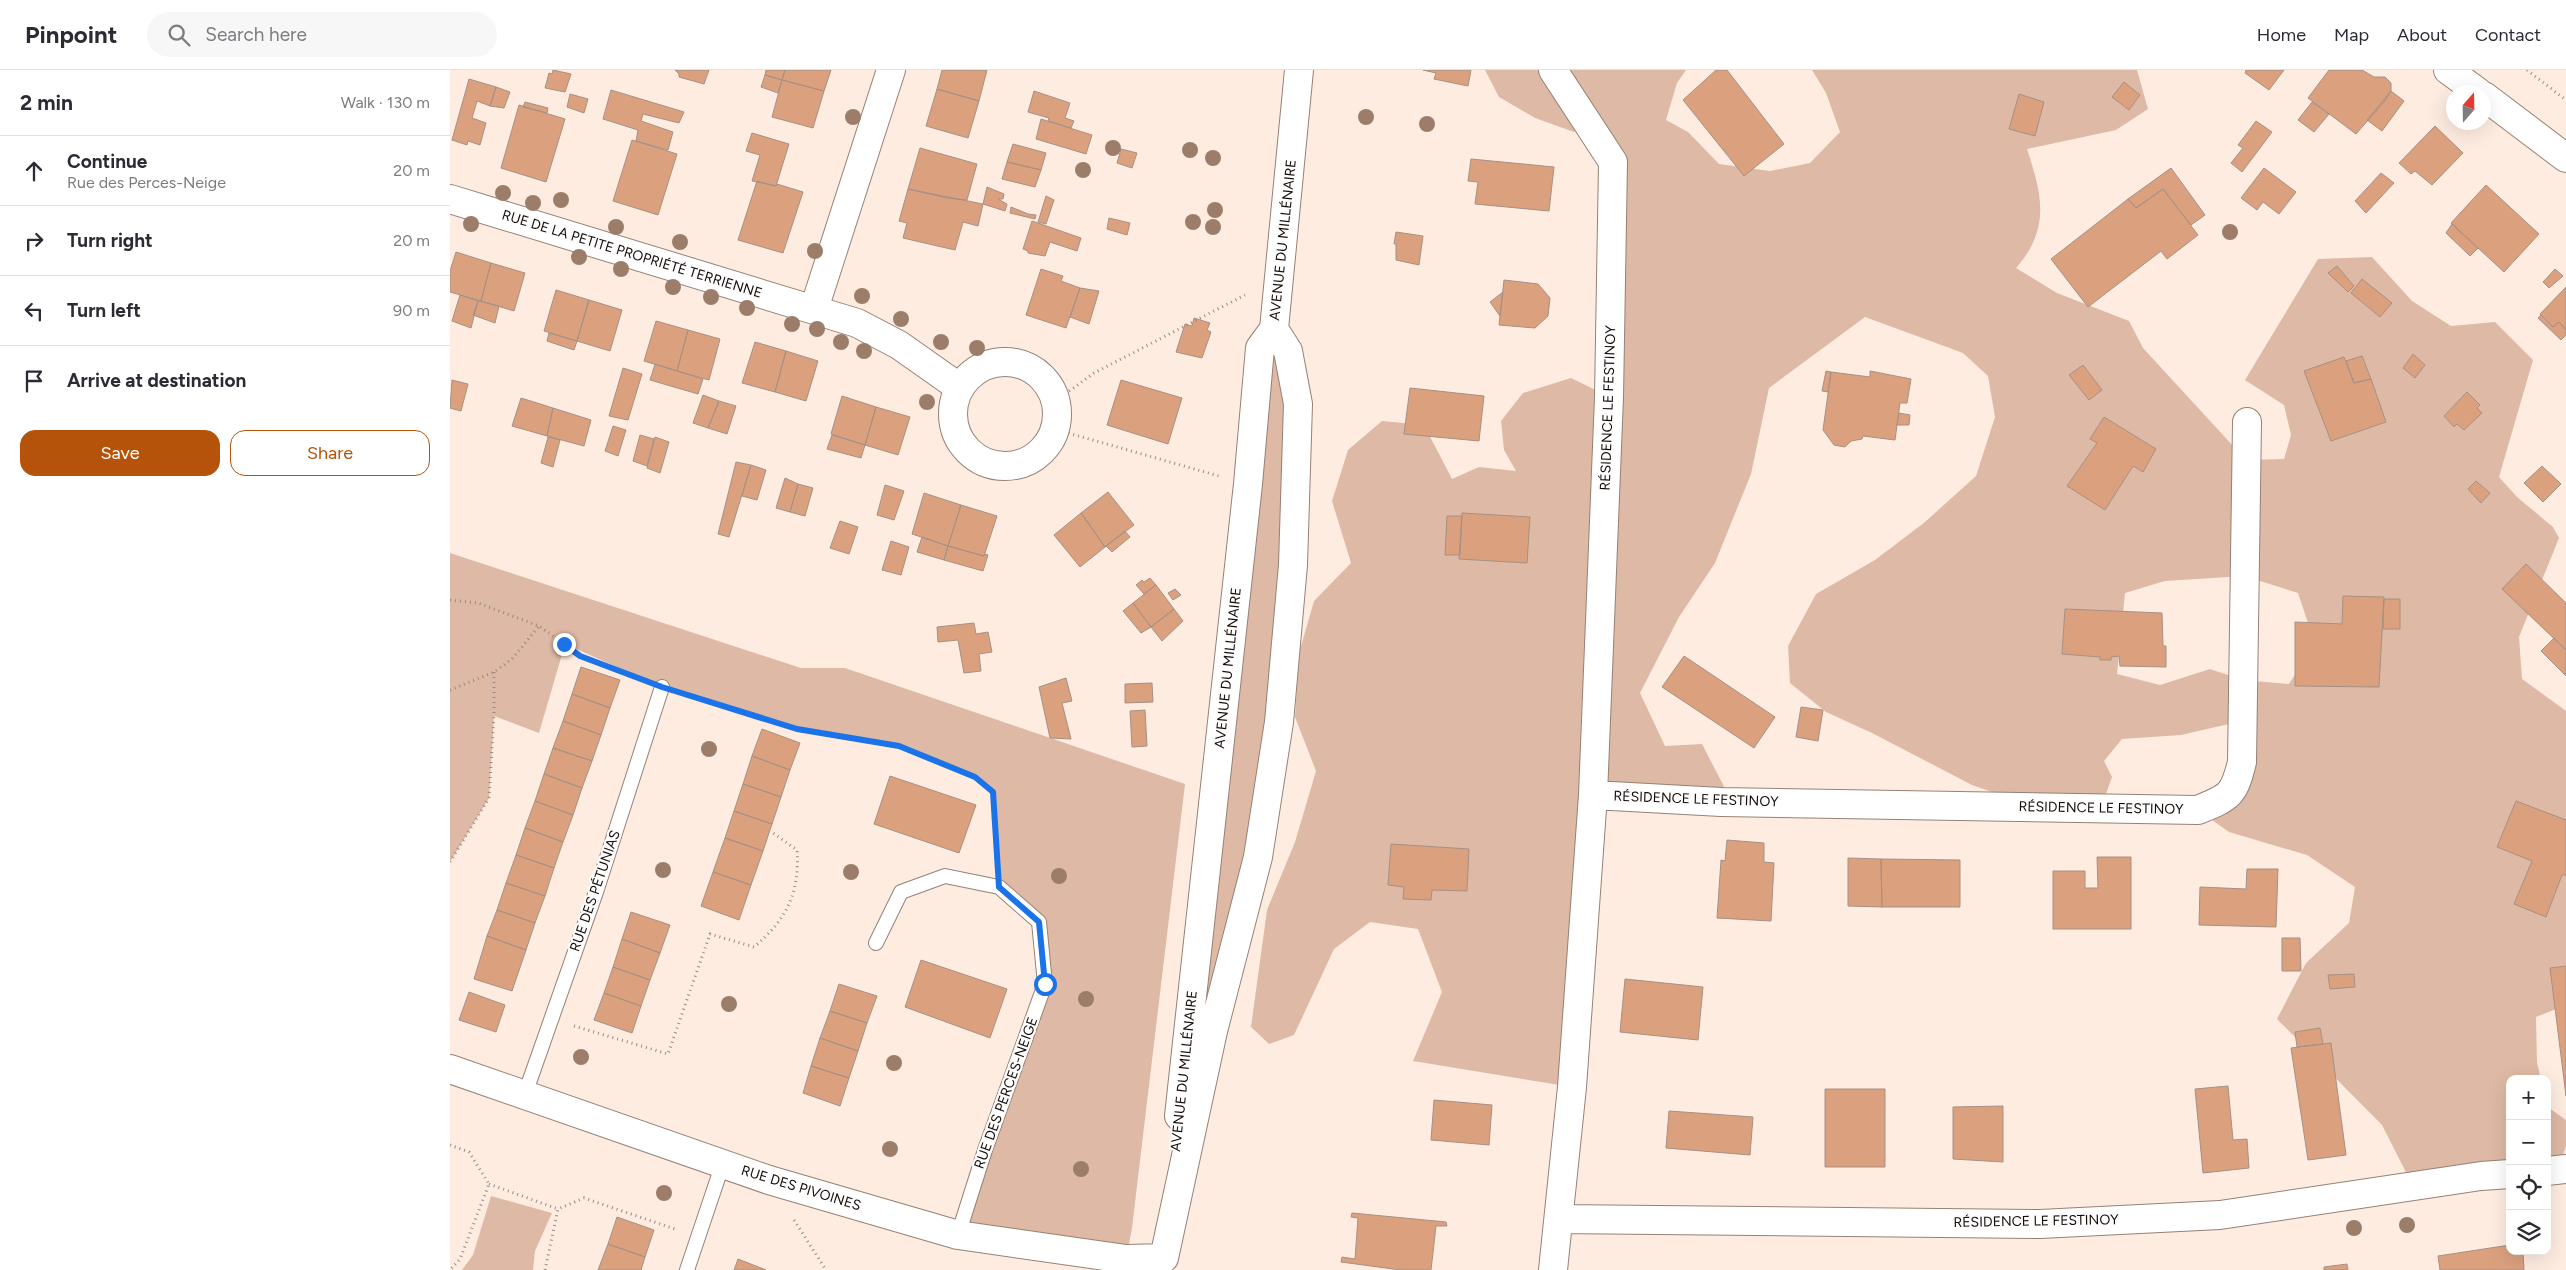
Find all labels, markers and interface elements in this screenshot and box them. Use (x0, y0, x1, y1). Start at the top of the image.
search box (147, 12, 497, 57)
text: Pinpoint (25, 20, 117, 49)
icon: search (165, 21, 193, 49)
text: Search here (205, 23, 307, 46)
text: Home (2257, 24, 2306, 46)
text: Map (2334, 24, 2369, 46)
text: About (2397, 24, 2447, 46)
text: Contact (2475, 24, 2541, 46)
north arrow (2446, 85, 2491, 130)
text: 2 min (20, 90, 73, 115)
text: Walk · 130 m (341, 93, 430, 112)
text: Continue (67, 150, 147, 173)
icon: ahead (20, 157, 48, 185)
street label: AVENUE DU MILLÉNAIRE (1266, 159, 1300, 321)
text: 20 m (393, 161, 430, 180)
text: Rue des Perces-Neige (67, 173, 226, 192)
street label: RUE DE LA PETITE PROPRIÉTÉ TERRIENNE (500, 206, 764, 302)
icon: right (20, 227, 48, 255)
text: Turn right (67, 229, 153, 252)
text: 20 m (393, 231, 430, 250)
icon: left (20, 297, 48, 325)
text: Turn left (67, 299, 141, 322)
text: 90 m (393, 301, 430, 320)
street label: RÉSIDENCE LE FESTINOY (1597, 325, 1619, 491)
icon: arrive (20, 367, 48, 395)
text: Arrive at destination (67, 369, 246, 392)
button: Save (20, 430, 220, 476)
button: Share (230, 430, 430, 476)
street label: AVENUE DU MILLÉNAIRE (1211, 587, 1245, 749)
route end (553, 633, 576, 656)
street label: RÉSIDENCE LE FESTINOY (1613, 788, 1779, 810)
street label: RÉSIDENCE LE FESTINOY (2018, 798, 2184, 818)
street label: RUE DES PÉTUNIAS (566, 828, 624, 954)
route start (1034, 973, 1057, 996)
street label: AVENUE DU MILLÉNAIRE (1167, 990, 1201, 1152)
street label: RUE DES PERCES-NEIGE (971, 1015, 1041, 1171)
map controls (2506, 1075, 2551, 1255)
button: + (2506, 1075, 2551, 1120)
button: − (2506, 1120, 2551, 1165)
street label: RUE DES PIVOINES (739, 1162, 863, 1214)
button: locate (2506, 1165, 2551, 1210)
button: layers (2506, 1210, 2551, 1255)
street label: RÉSIDENCE LE FESTINOY (1953, 1211, 2119, 1231)

